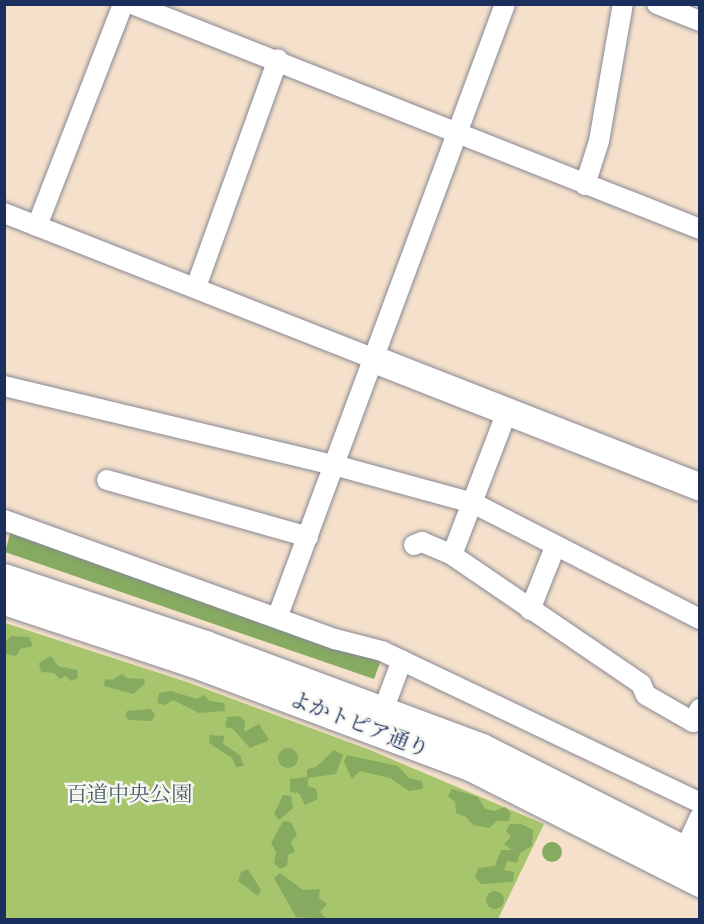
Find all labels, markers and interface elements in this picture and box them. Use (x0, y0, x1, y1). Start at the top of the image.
street label: よかトピア通り (286, 687, 432, 763)
park label: 百道中央公園 (66, 782, 192, 808)

